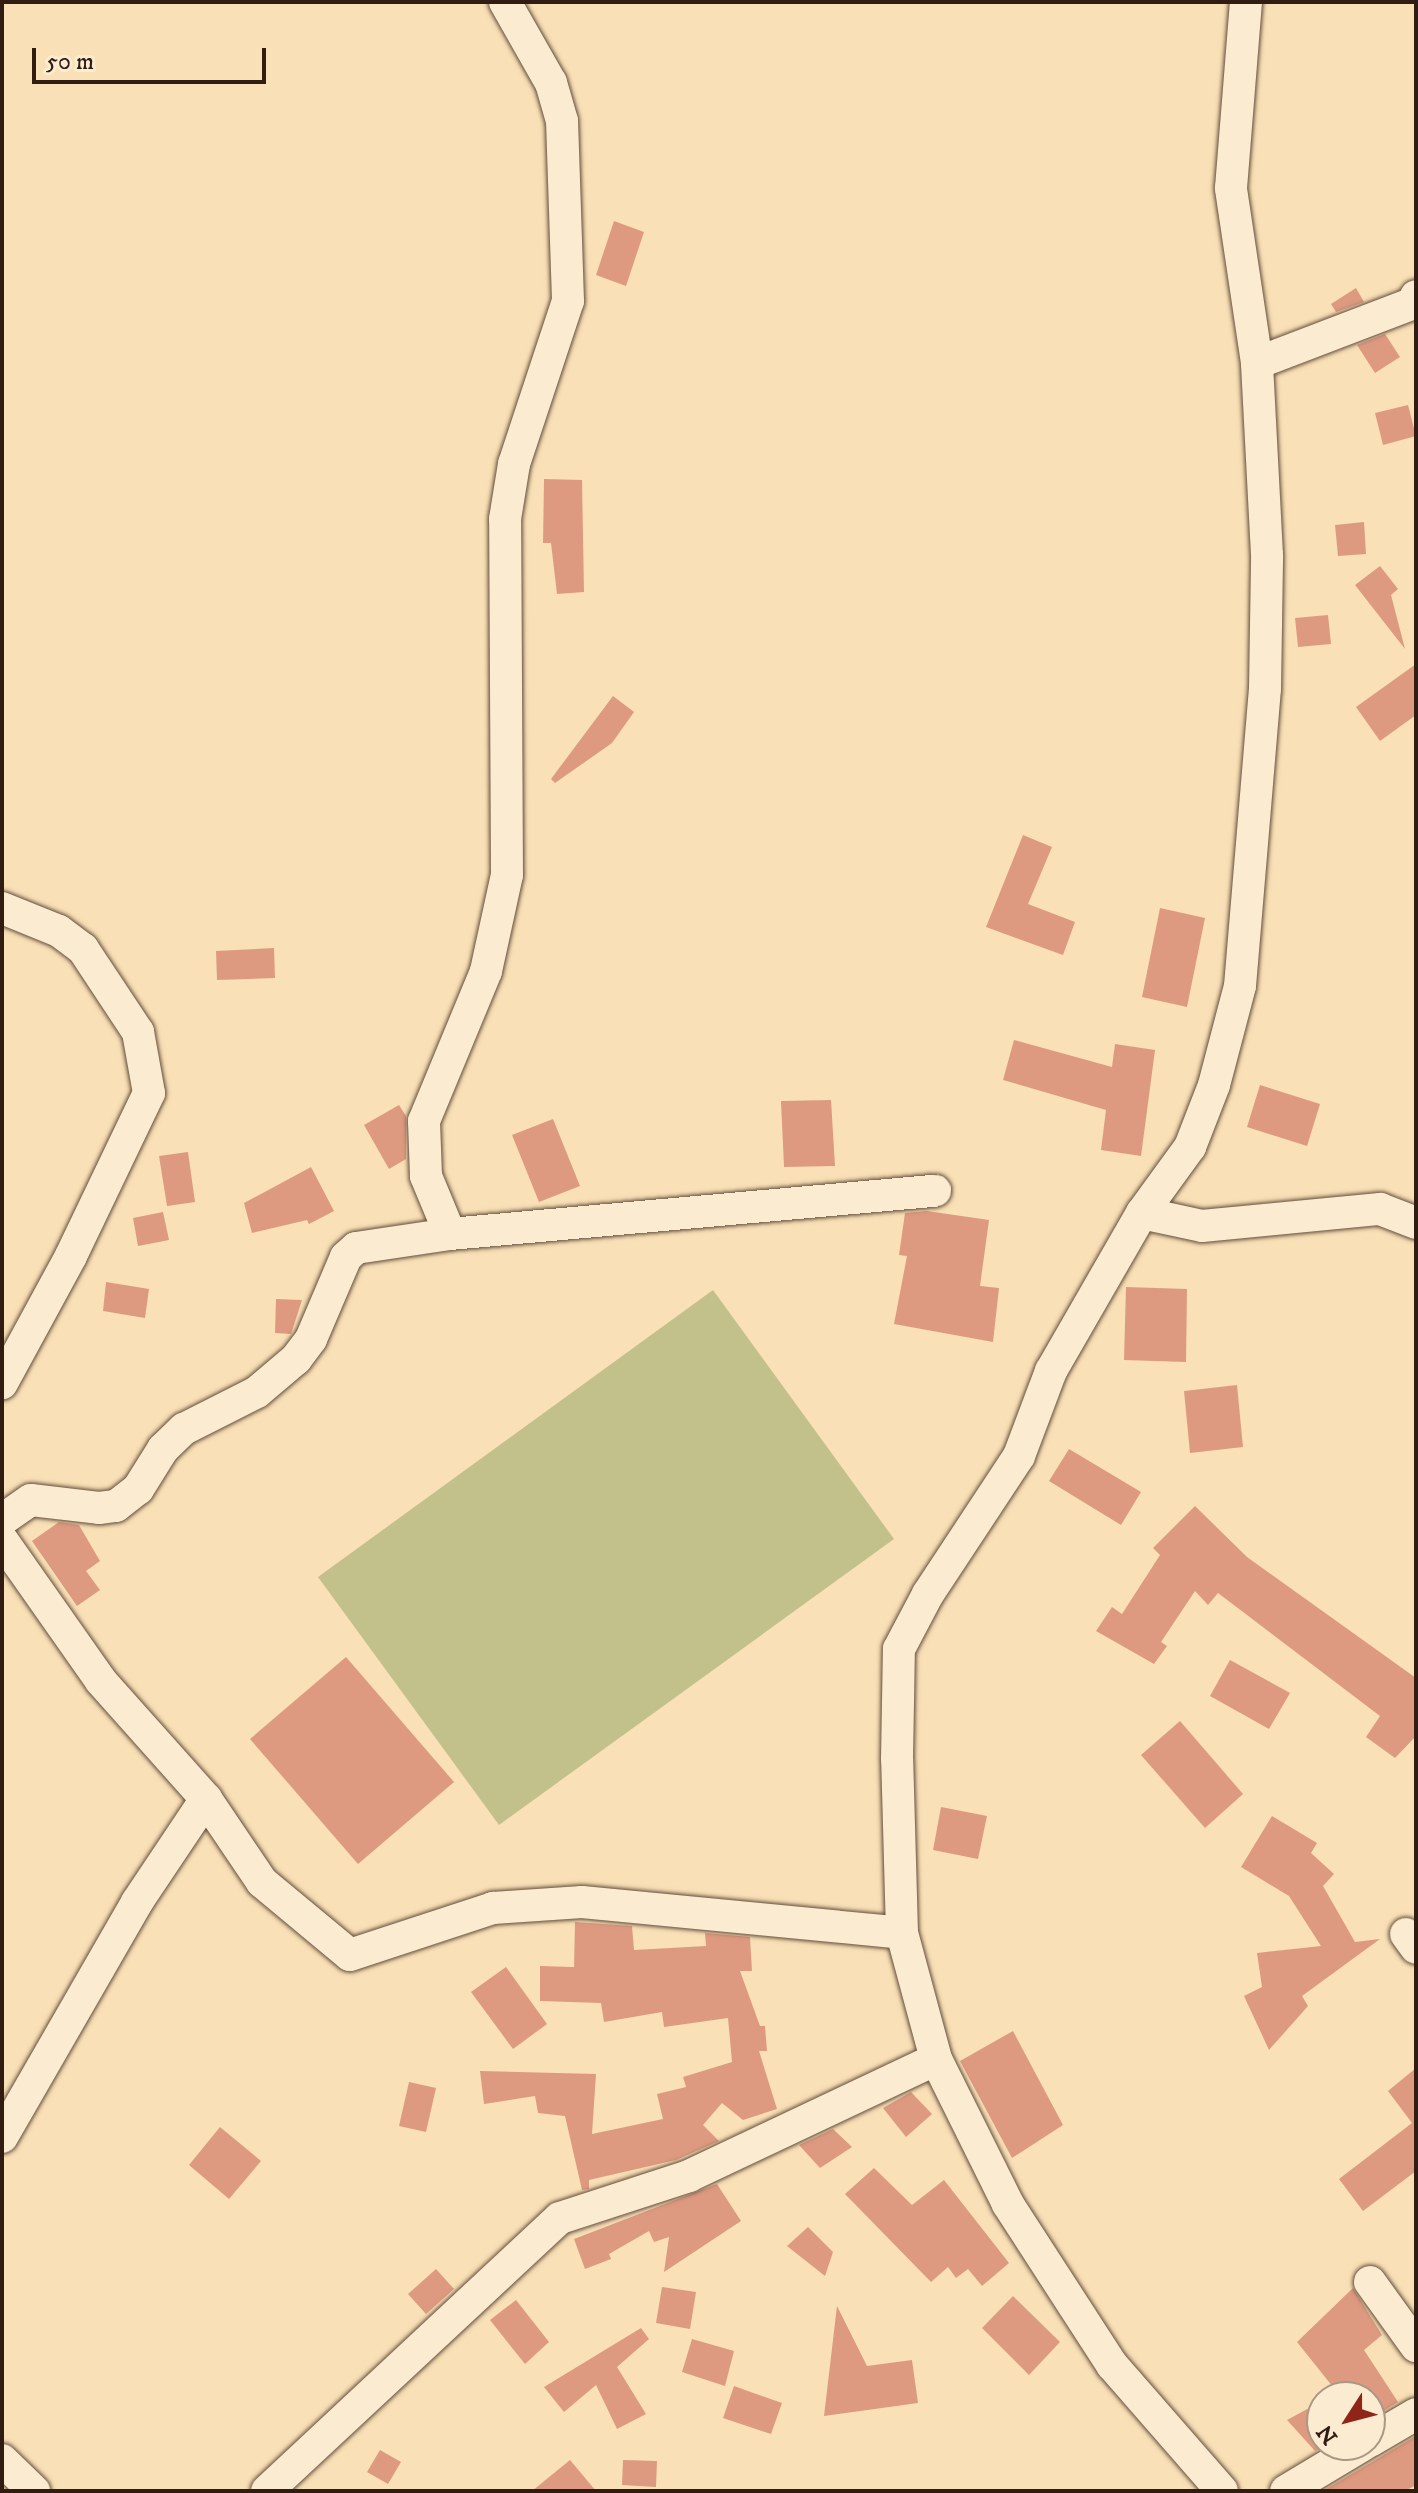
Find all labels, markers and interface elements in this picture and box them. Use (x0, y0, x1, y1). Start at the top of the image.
scale bar (36, 32, 270, 82)
text: 50 m (46, 47, 94, 77)
north arrow (1306, 2381, 1386, 2461)
text: N (1312, 2419, 1344, 2449)

